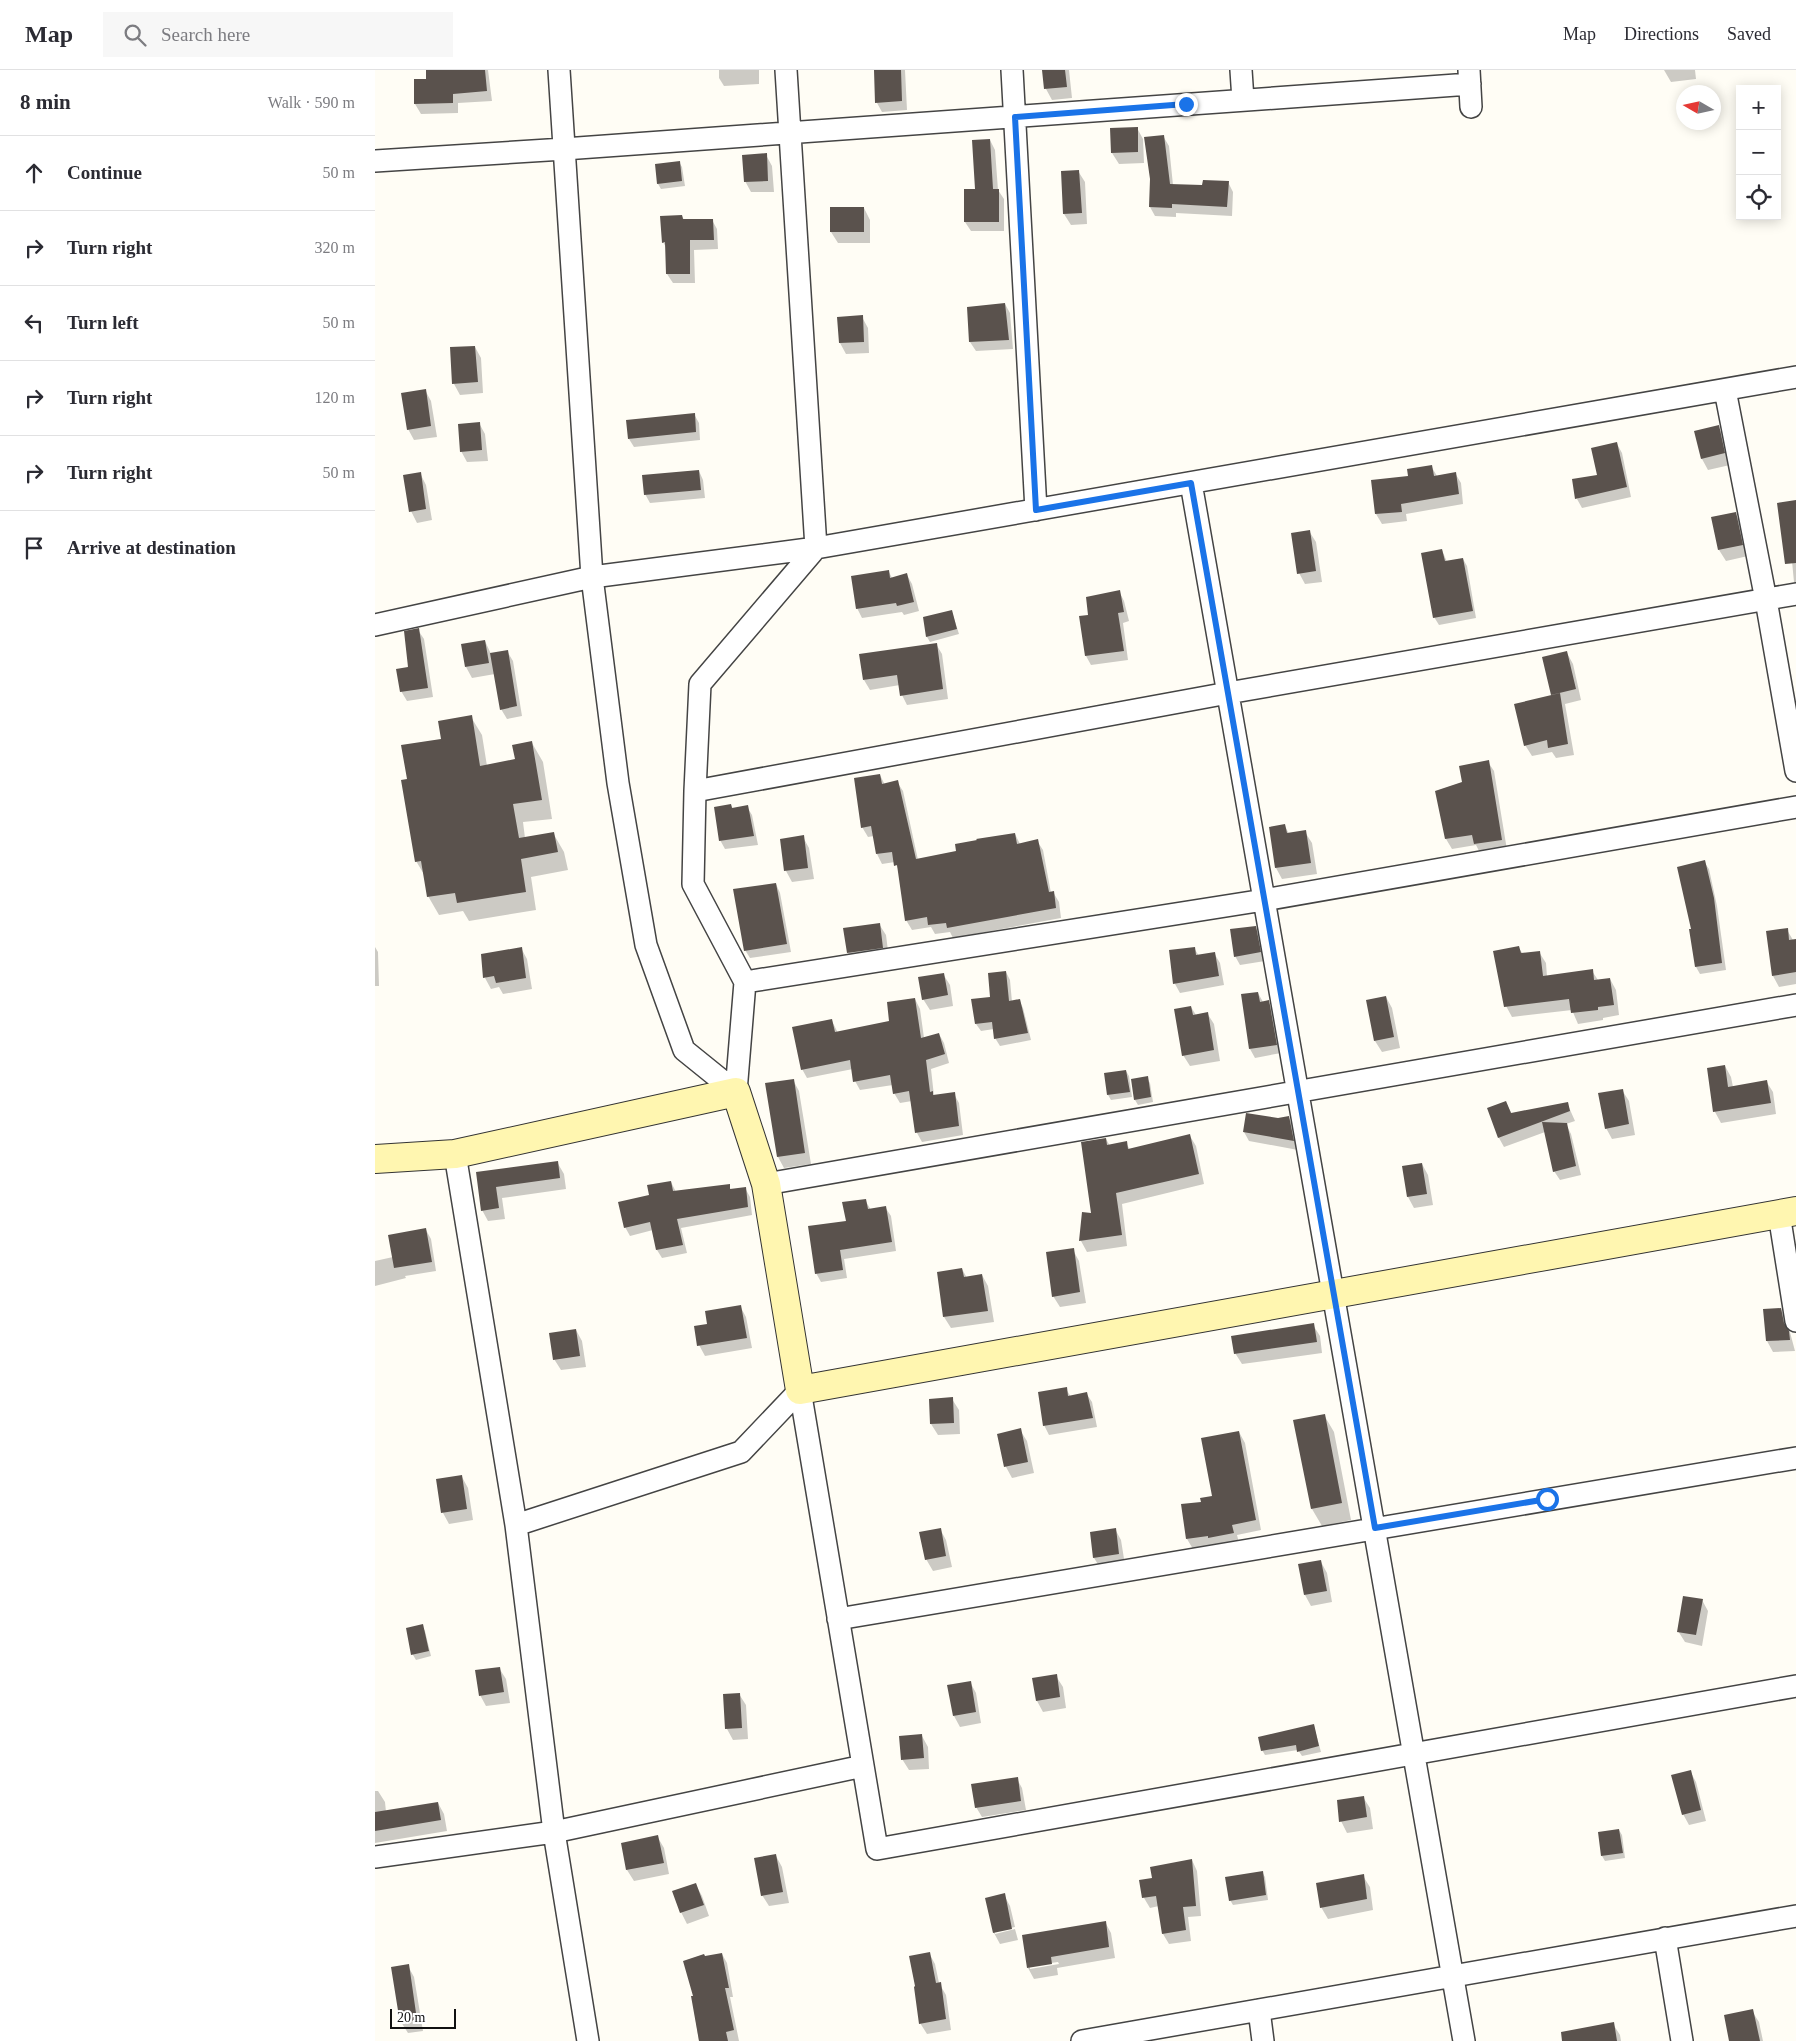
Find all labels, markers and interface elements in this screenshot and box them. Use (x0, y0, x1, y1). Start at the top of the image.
search box (103, 12, 453, 57)
text: Map (25, 21, 73, 47)
icon: search (121, 21, 149, 49)
text: Search here (161, 24, 250, 45)
text: Map (1563, 24, 1596, 44)
text: Directions (1624, 24, 1699, 44)
text: Saved (1727, 24, 1771, 44)
north arrow (1676, 85, 1721, 130)
map controls (1736, 85, 1781, 220)
button: + (1736, 85, 1781, 130)
text: 8 min (20, 90, 71, 114)
route end (1175, 93, 1198, 116)
text: Walk · 590 m (268, 94, 355, 111)
button: − (1736, 130, 1781, 175)
icon: ahead (20, 159, 48, 187)
text: Continue (67, 162, 142, 183)
text: 50 m (323, 164, 355, 181)
button: locate (1736, 175, 1781, 220)
icon: right (20, 234, 48, 262)
text: Turn right (67, 237, 152, 258)
text: 320 m (315, 239, 355, 256)
icon: left (20, 309, 48, 337)
text: Turn left (67, 312, 139, 333)
text: 50 m (323, 314, 355, 331)
icon: right (20, 384, 48, 412)
text: Turn right (67, 387, 152, 408)
text: 120 m (315, 389, 355, 406)
icon: right (20, 459, 48, 487)
text: Turn right (67, 462, 152, 483)
text: 50 m (323, 464, 355, 481)
icon: arrive (20, 534, 48, 562)
text: Arrive at destination (67, 537, 236, 558)
route start (1536, 1488, 1559, 1511)
scale bar (390, 2006, 456, 2029)
text: 20 m (397, 2010, 425, 2025)

